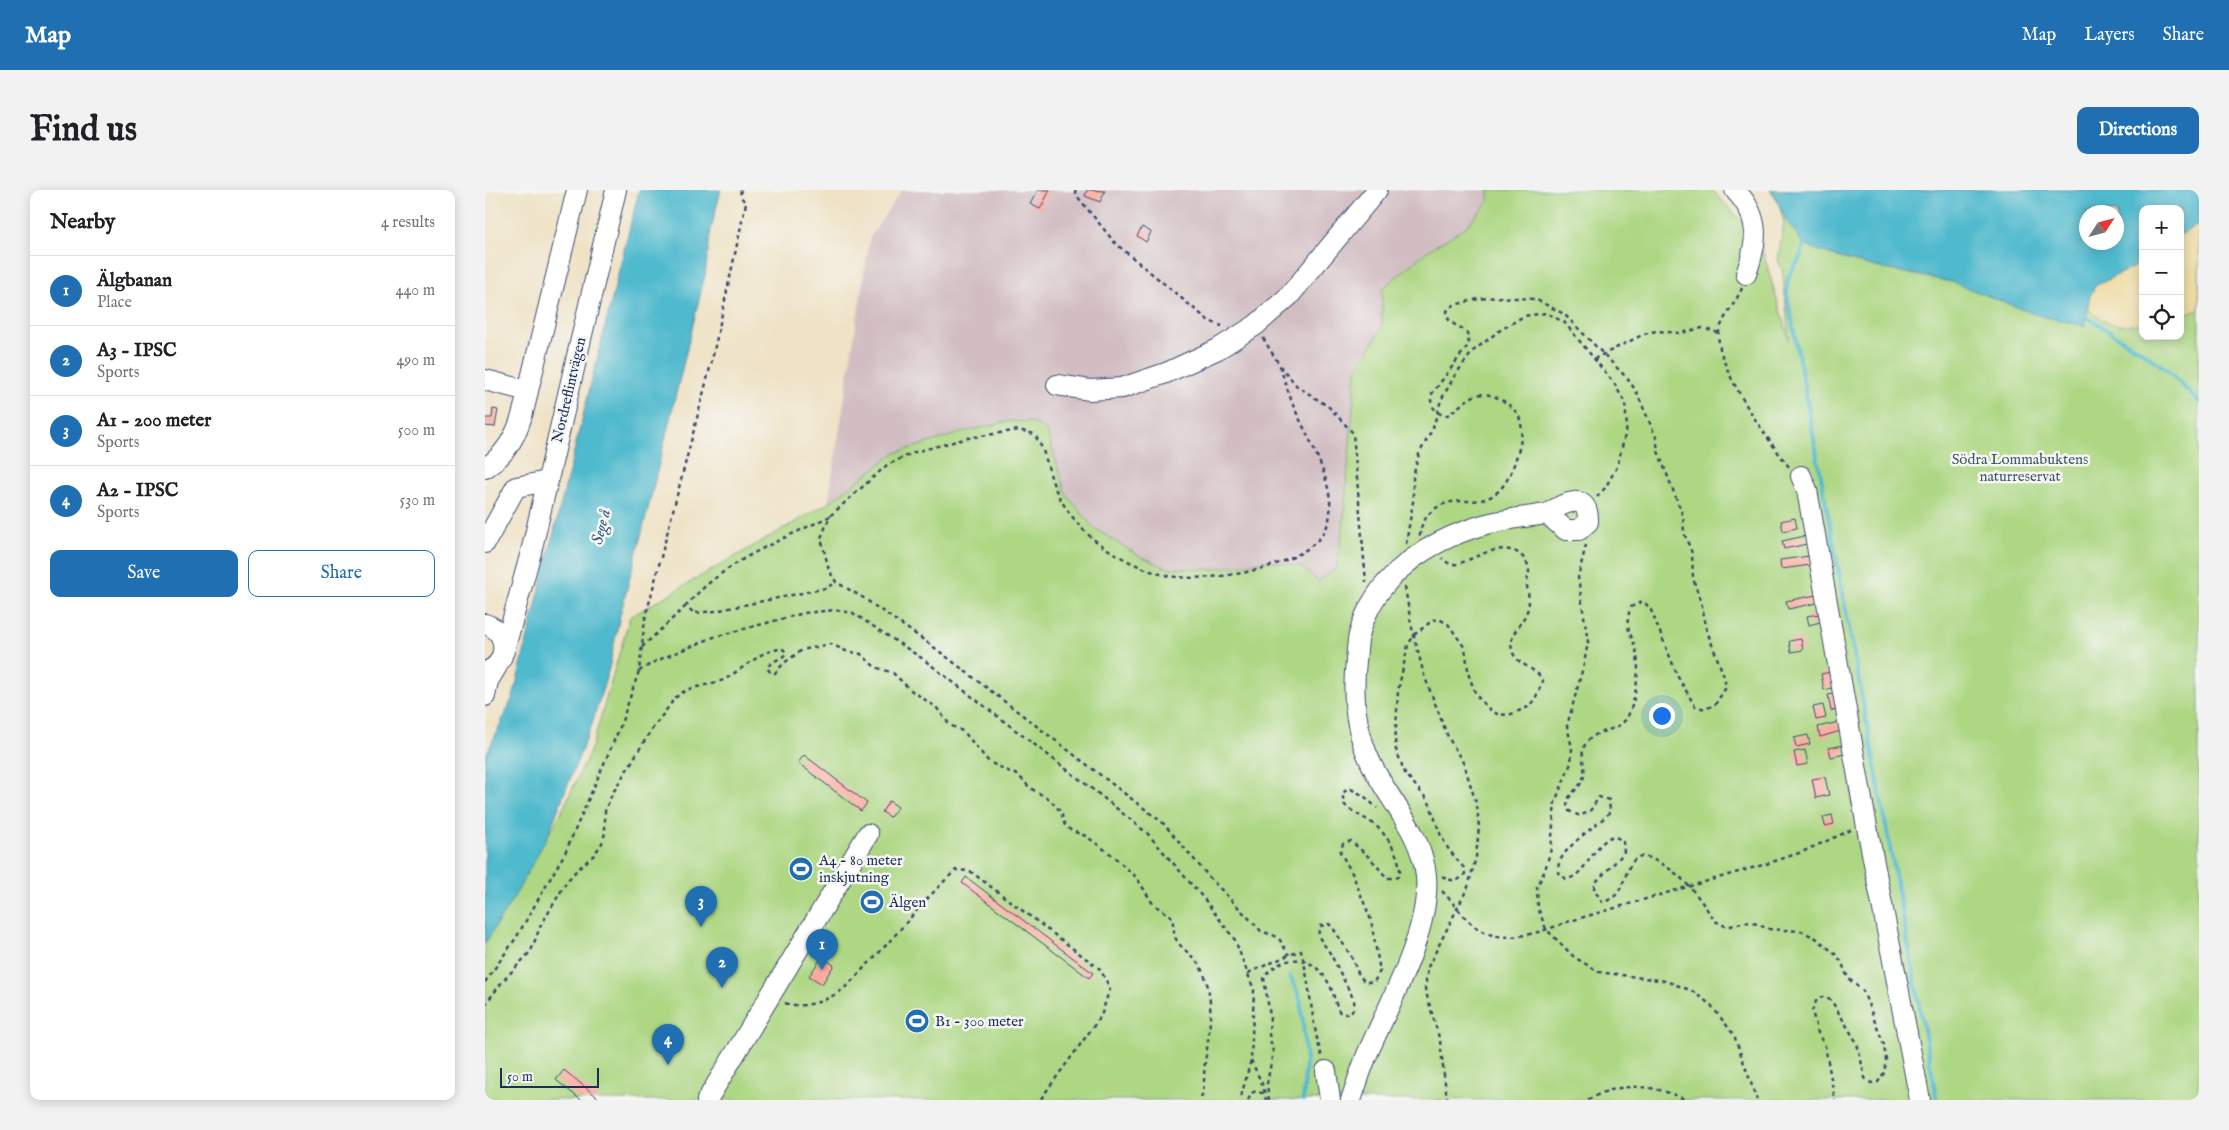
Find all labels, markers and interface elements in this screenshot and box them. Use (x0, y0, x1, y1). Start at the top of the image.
text: Map (25, 20, 71, 51)
text: Map (2022, 24, 2056, 47)
text: Layers (2084, 24, 2135, 47)
text: Share (2163, 24, 2204, 47)
button: Directions (2077, 107, 2199, 154)
text: Find us (30, 108, 137, 153)
north arrow (2079, 205, 2124, 250)
map controls (2139, 205, 2184, 340)
button: + (2139, 205, 2184, 250)
text: Nearby (50, 209, 115, 236)
text: 4 results (381, 213, 435, 233)
button: − (2139, 250, 2184, 295)
text: Älgbanan (97, 269, 172, 293)
text: 1 (63, 281, 69, 301)
text: 440 m (396, 281, 435, 301)
text: Place (97, 293, 132, 313)
button: locate (2139, 295, 2184, 340)
street label: Nordreflintvägen (548, 335, 590, 445)
text: A3 - IPSC (97, 339, 177, 363)
text: 2 (62, 351, 70, 371)
text: 490 m (396, 351, 435, 371)
text: Sports (97, 363, 139, 383)
text: A1 - 200 meter (97, 409, 211, 433)
text: 3 (63, 421, 69, 441)
text: 500 m (398, 421, 435, 441)
text: Sports (97, 433, 139, 453)
park label: Södra Lommabuktens naturreservat (1952, 450, 2088, 486)
text: A2 - IPSC (97, 479, 178, 503)
text: 4 (62, 491, 70, 511)
text: 530 m (400, 491, 435, 511)
text: Sports (97, 503, 139, 523)
water label: Sege å (588, 507, 616, 547)
button: Save (50, 550, 238, 597)
button: Share (248, 550, 435, 597)
your location (1649, 703, 1675, 729)
place label: A4 - 80 meter inskjutning (818, 851, 903, 887)
sports icon: A4 - 80 meter inskjutning (788, 856, 814, 882)
pin: 3 (685, 886, 717, 927)
sports icon: Älgen (859, 889, 885, 915)
place label: Älgen (888, 893, 926, 912)
pin: 1 (806, 929, 838, 970)
pin: 2 (706, 947, 738, 988)
sports icon: B1 - 300 meter (904, 1008, 930, 1034)
place label: B1 - 300 meter (935, 1012, 1024, 1031)
pin: 4 (652, 1024, 684, 1065)
scale bar (500, 1065, 599, 1088)
text: 50 m (507, 1068, 533, 1086)

